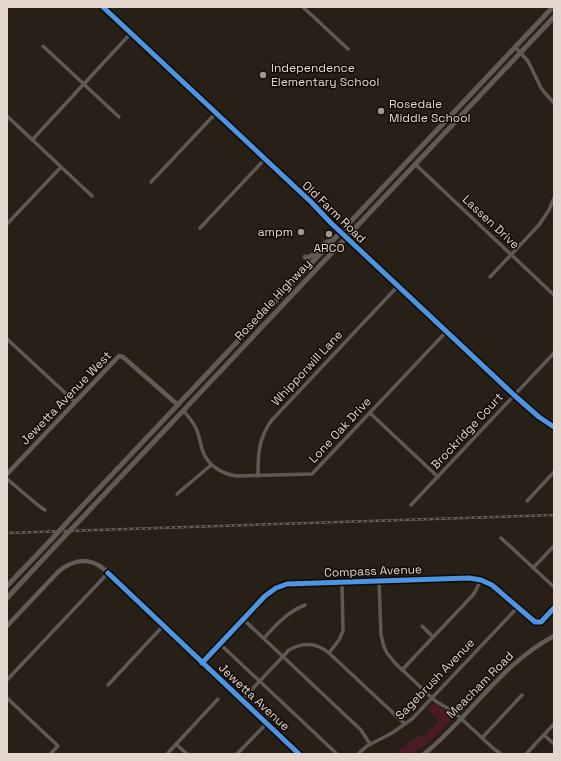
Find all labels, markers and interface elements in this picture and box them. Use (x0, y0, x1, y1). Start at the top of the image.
place label: Independence Elementary School (271, 60, 379, 90)
marker: Independence Elementary School (258, 70, 268, 80)
place label: Rosedale Middle School (389, 96, 471, 126)
marker: Rosedale Middle School (376, 106, 386, 116)
street label: Old Farm Road (299, 178, 369, 246)
street label: Lassen Drive (459, 191, 523, 253)
place label: ampm (258, 224, 293, 240)
marker: ampm (296, 227, 306, 237)
marker: ARCO (324, 229, 334, 239)
place label: ARCO (314, 240, 344, 256)
street label: Rosedale Highway (231, 256, 315, 344)
street label: Whipporwill Lane (268, 327, 346, 409)
street label: Jewetta Avenue West (17, 348, 115, 448)
street label: Brockridge Court (427, 389, 507, 473)
street label: Lone Oak Drive (305, 394, 375, 466)
street label: Compass Avenue (324, 561, 422, 581)
street label: Sagebrush Avenue (392, 635, 478, 723)
street label: Meacham Road (443, 648, 517, 722)
street label: Jewetta Avenue (215, 660, 293, 734)

